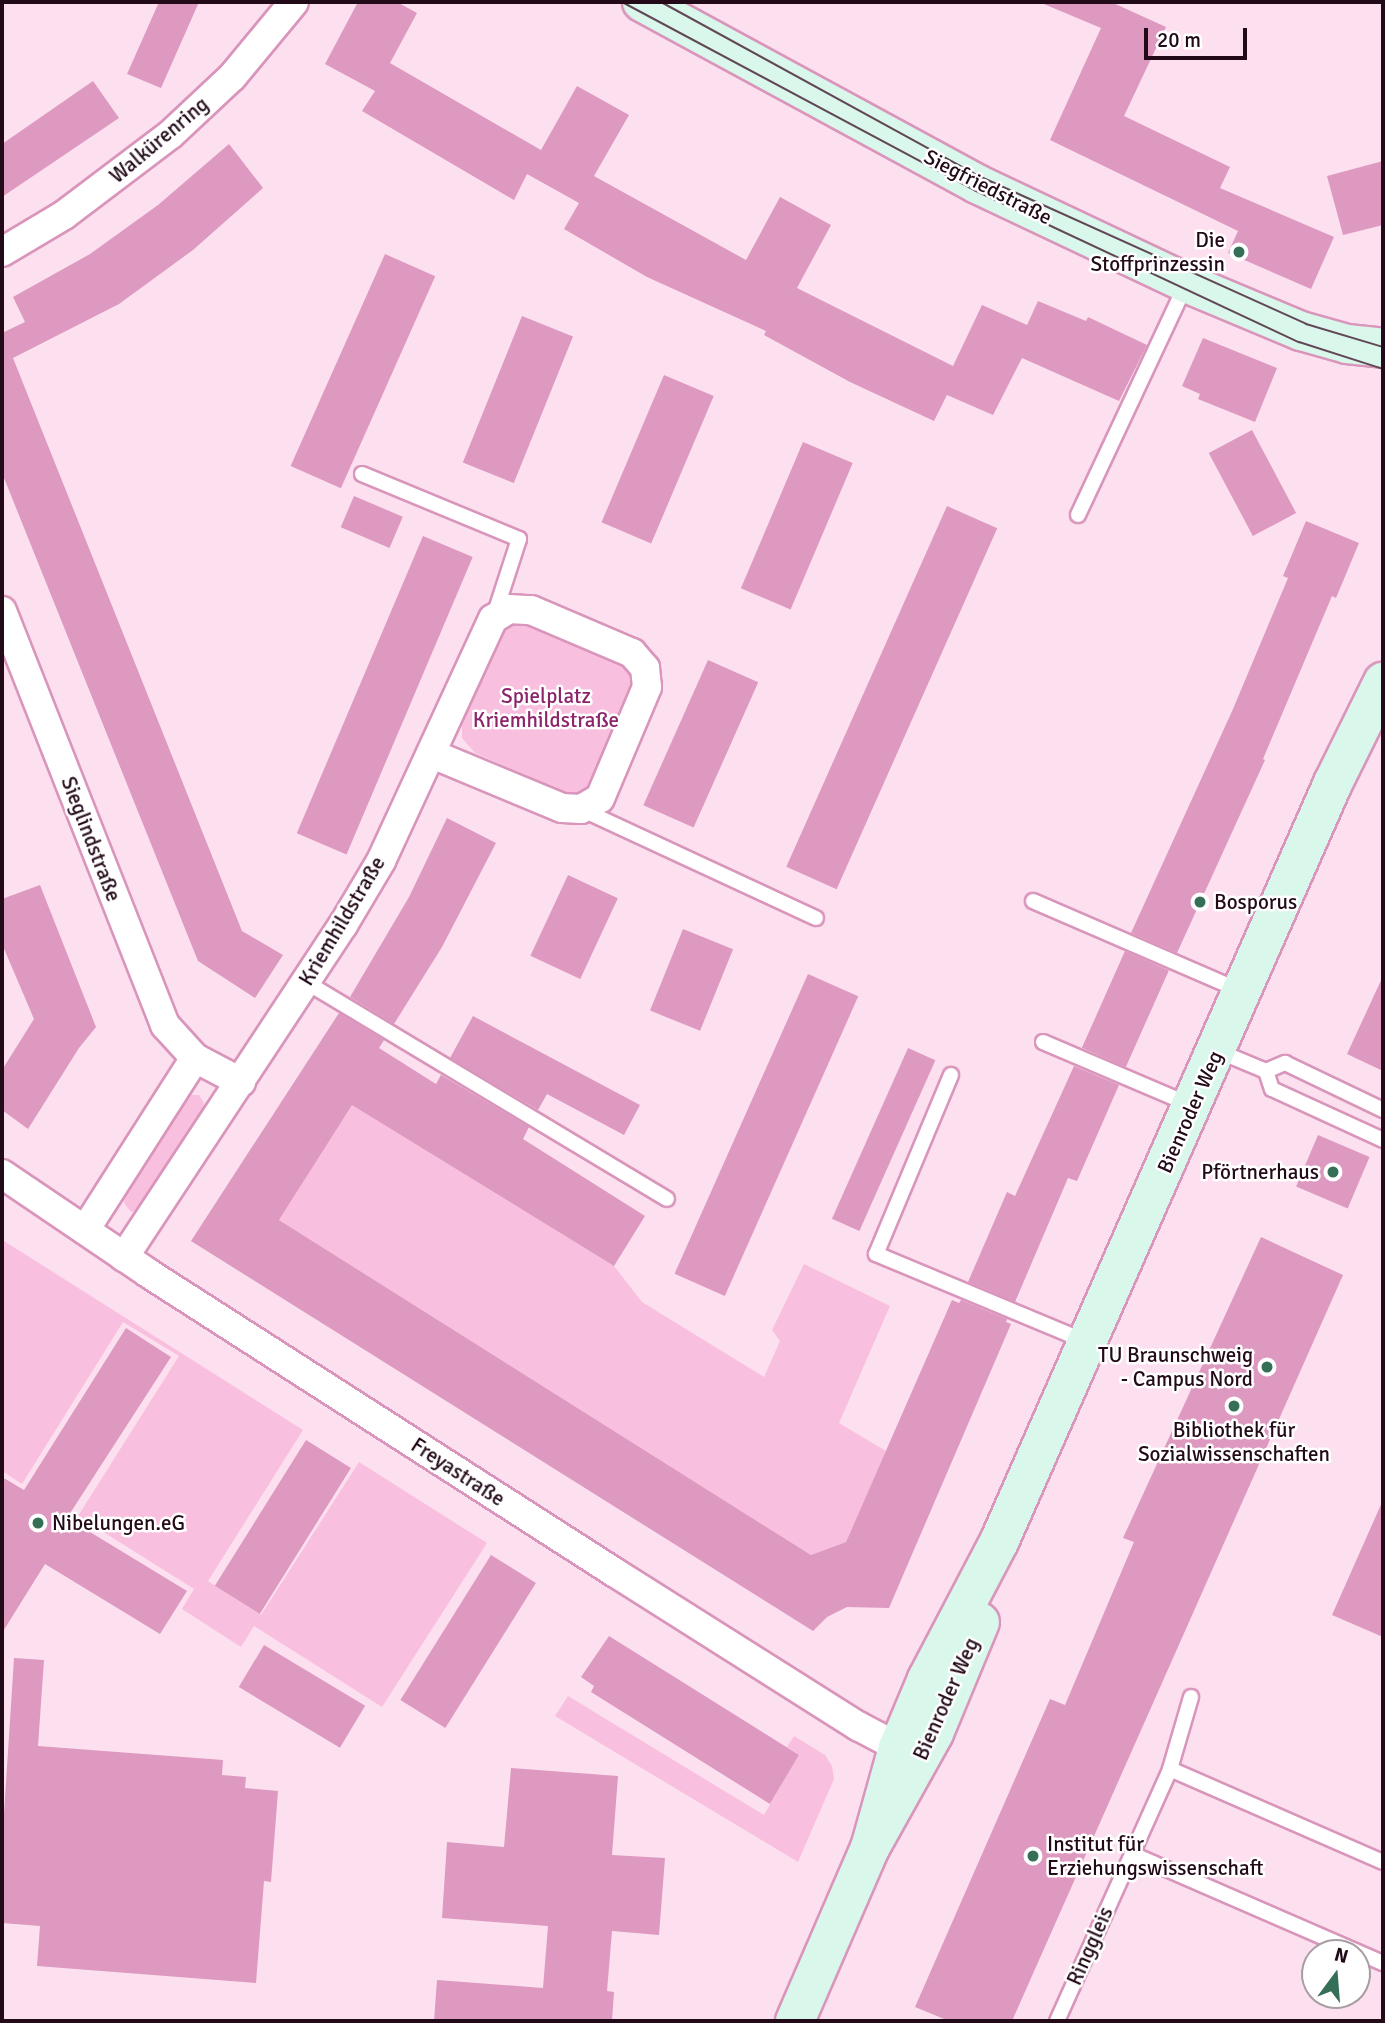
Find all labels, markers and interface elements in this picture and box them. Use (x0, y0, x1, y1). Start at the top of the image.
scale bar (1147, 14, 1250, 58)
text: 20 m (1157, 27, 1201, 53)
street label: Walkürenring (104, 91, 214, 189)
street label: Siegfriedstraße (920, 144, 1056, 230)
place label: Die Stoffprinzessin (1090, 227, 1225, 277)
marker: Die Stoffprinzessin (1231, 244, 1247, 260)
park label: Spielplatz Kriemhildstraße (473, 683, 619, 733)
street label: Sieglindstraße (56, 773, 126, 905)
street label: Kriemhildstraße (294, 852, 390, 990)
place label: Bosporus (1214, 889, 1297, 915)
marker: Bosporus (1192, 894, 1208, 910)
street label: Bienroder Weg (1152, 1047, 1228, 1177)
place label: Pförtnerhaus (1201, 1159, 1319, 1185)
marker: Pförtnerhaus (1325, 1164, 1341, 1180)
place label: TU Braunschweig - Campus Nord (1098, 1342, 1253, 1392)
marker: TU Braunschweig - Campus Nord (1259, 1359, 1275, 1375)
marker: Bibliothek für Sozialwissenschaften (1226, 1398, 1242, 1414)
place label: Bibliothek für Sozialwissenschaften (1138, 1417, 1330, 1467)
street label: Freyastraße (406, 1432, 510, 1512)
place label: Nibelungen.eG (52, 1510, 185, 1536)
marker: Nibelungen.eG (30, 1515, 46, 1531)
street label: Bienroder Weg (908, 1634, 984, 1764)
place label: Institut für Erziehungswissenschaft (1047, 1831, 1263, 1881)
marker: Institut für Erziehungswissenschaft (1025, 1848, 1041, 1864)
street label: Ringgleis (1062, 1903, 1118, 1989)
north arrow (1301, 1939, 1371, 2009)
text: N (1332, 1942, 1351, 1969)

